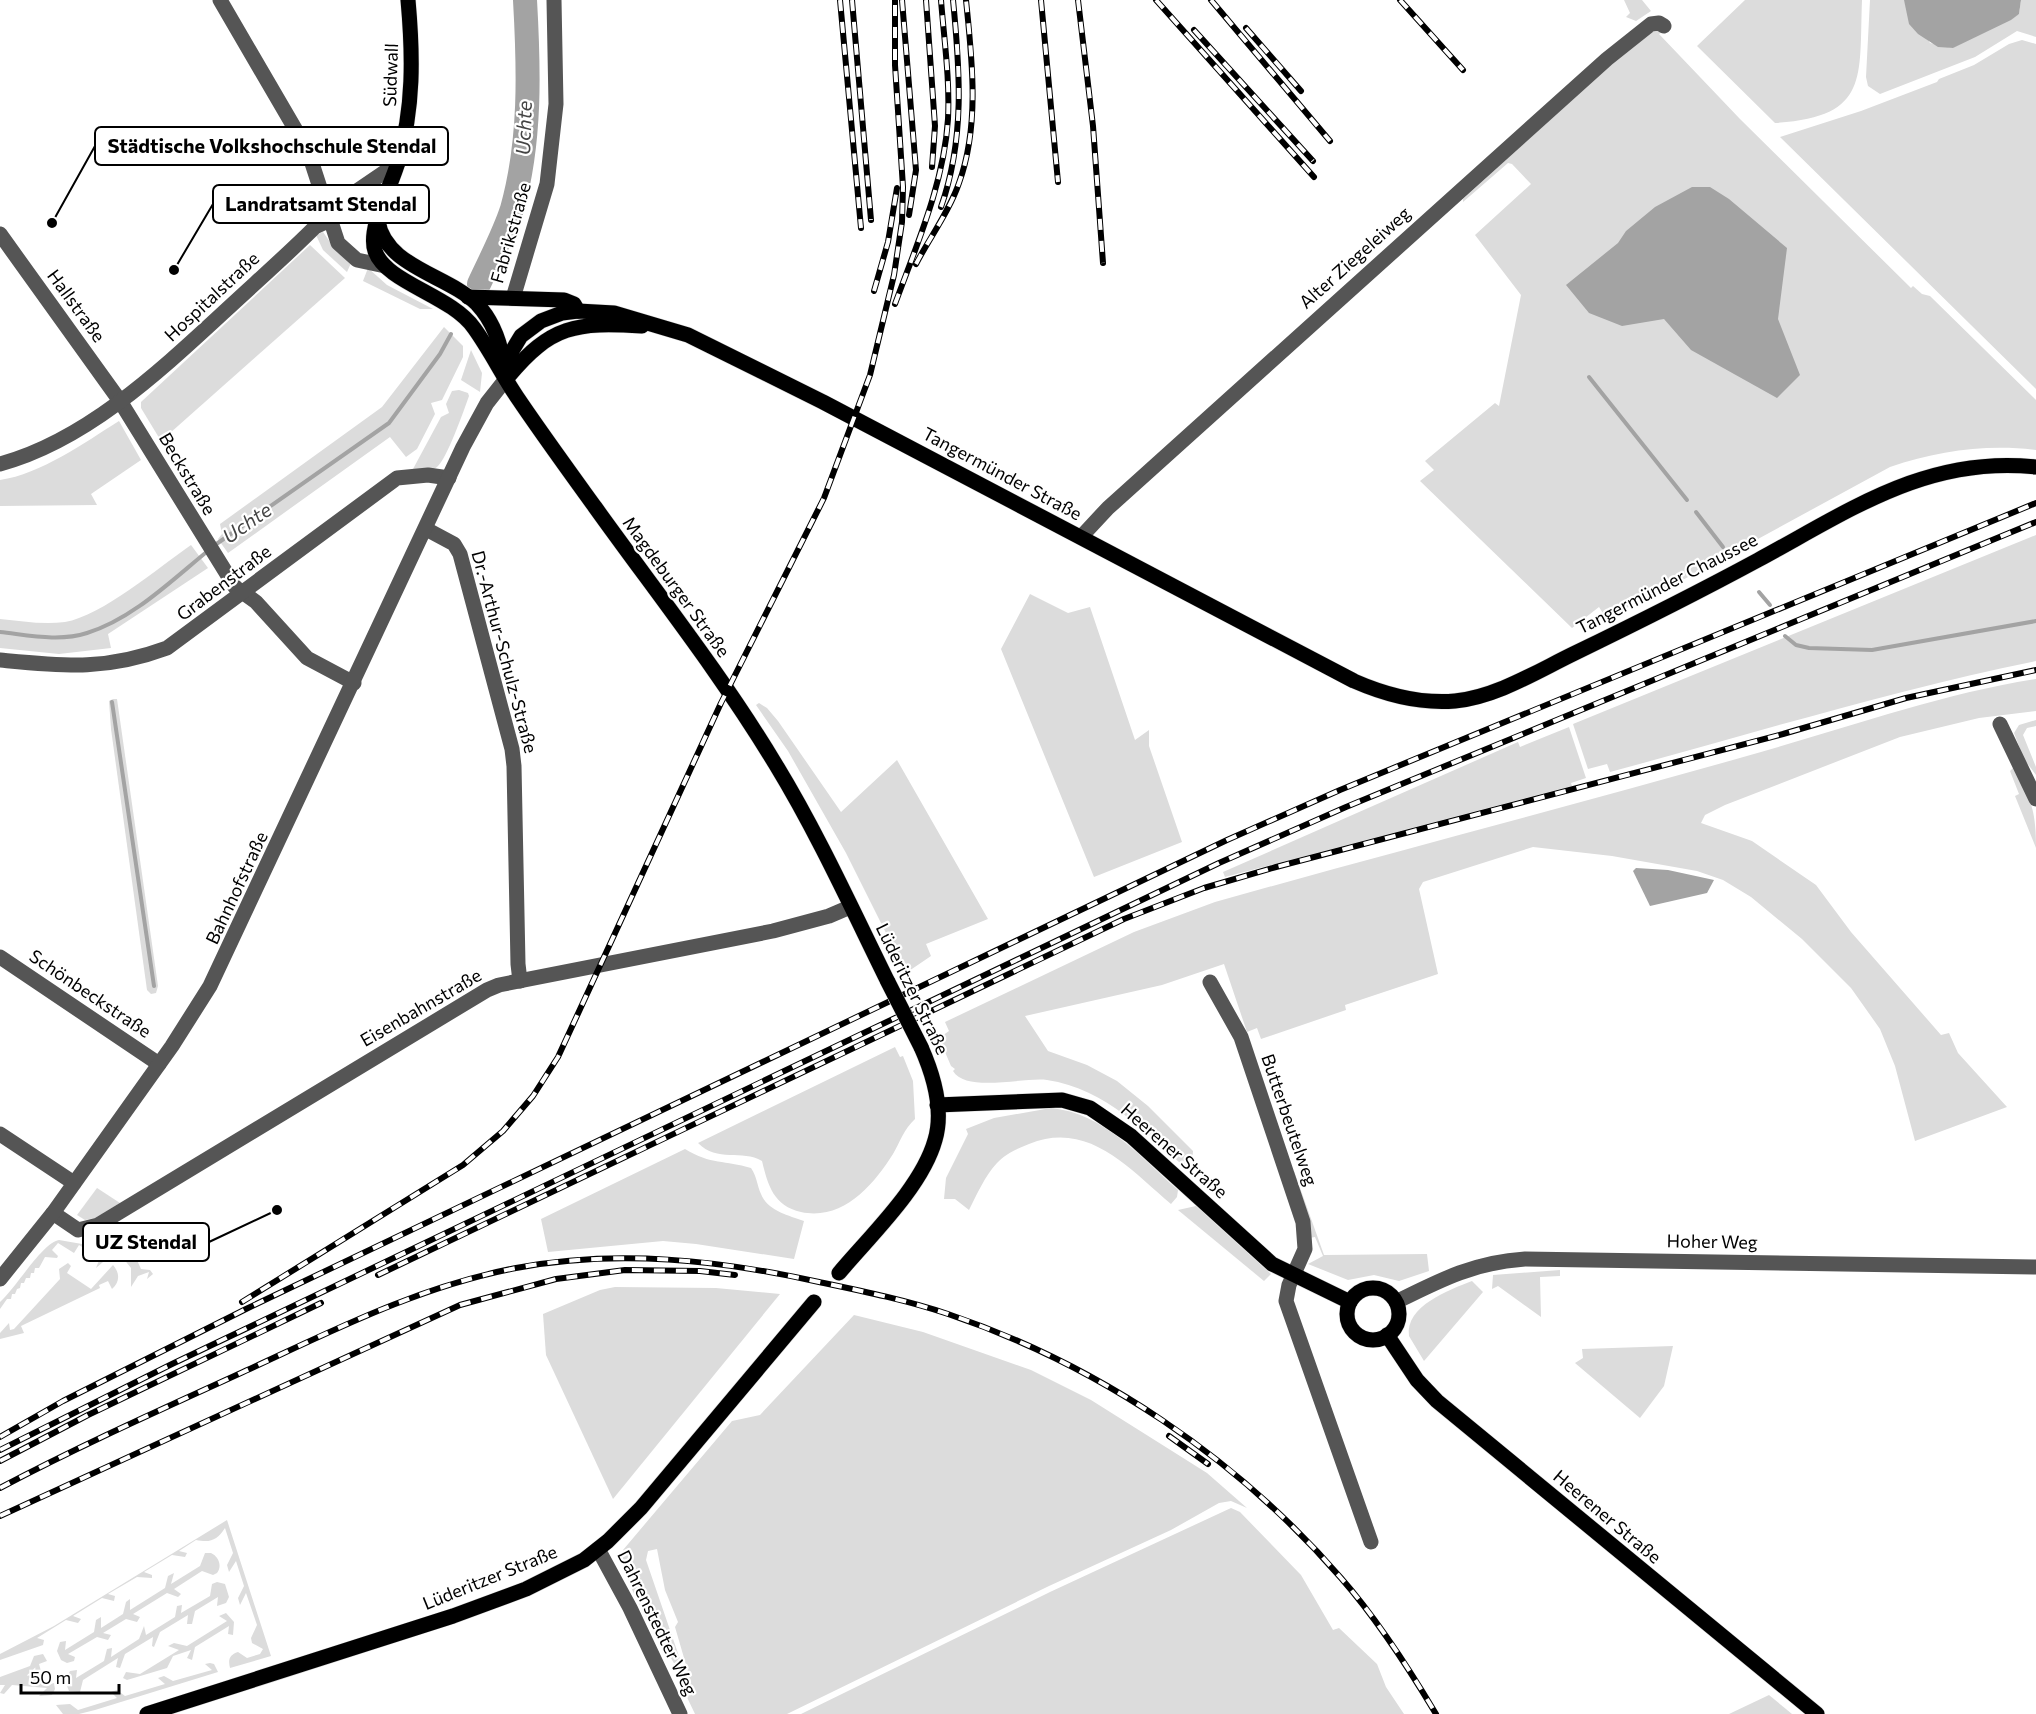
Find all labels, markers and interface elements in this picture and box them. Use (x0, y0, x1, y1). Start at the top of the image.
street label: Südwall (378, 43, 402, 107)
water label: Uchte (510, 100, 536, 156)
callout: Städtische Volkshochschule Stendal (95, 127, 448, 165)
text: Städtische Volkshochschule Stendal (108, 133, 436, 157)
street label: Fabrikstraße (485, 180, 535, 286)
callout: Landratsamt Stendal (213, 185, 429, 223)
text: Landratsamt Stendal (225, 191, 417, 215)
street label: Alter Ziegeleiweg (1294, 202, 1415, 313)
street label: Hospitalstraße (159, 247, 263, 346)
street label: Hallstraße (43, 265, 111, 346)
street label: Tangermünder Straße (919, 422, 1086, 524)
street label: Beckstraße (155, 428, 221, 519)
water label: Uchte (217, 496, 276, 548)
street label: Magdeburger Straße (618, 512, 735, 661)
street label: Tangermünder Chaussee (1572, 528, 1761, 638)
street label: Grabenstraße (172, 540, 275, 625)
street label: Dr.-Arthur-Schulz-Straße (467, 548, 543, 755)
street label: Bahnhofstraße (200, 828, 272, 947)
street label: Lüderitzer Straße (872, 919, 954, 1058)
street label: Schönbeckstraße (26, 944, 156, 1042)
street label: Eisenbahnstraße (356, 964, 485, 1051)
street label: Butterbeutelweg (1257, 1051, 1323, 1189)
street label: Heerener Straße (1117, 1098, 1232, 1202)
callout: UZ Stendal (83, 1223, 209, 1261)
text: UZ Stendal (95, 1229, 197, 1253)
street label: Hoher Weg (1666, 1229, 1758, 1253)
street label: Heerener Straße (1549, 1465, 1666, 1568)
street label: Lüderitzer Straße (419, 1540, 560, 1614)
street label: Dahrenstedter Weg (613, 1546, 703, 1699)
scale bar (21, 1657, 118, 1695)
text: 50 m (30, 1666, 71, 1688)

